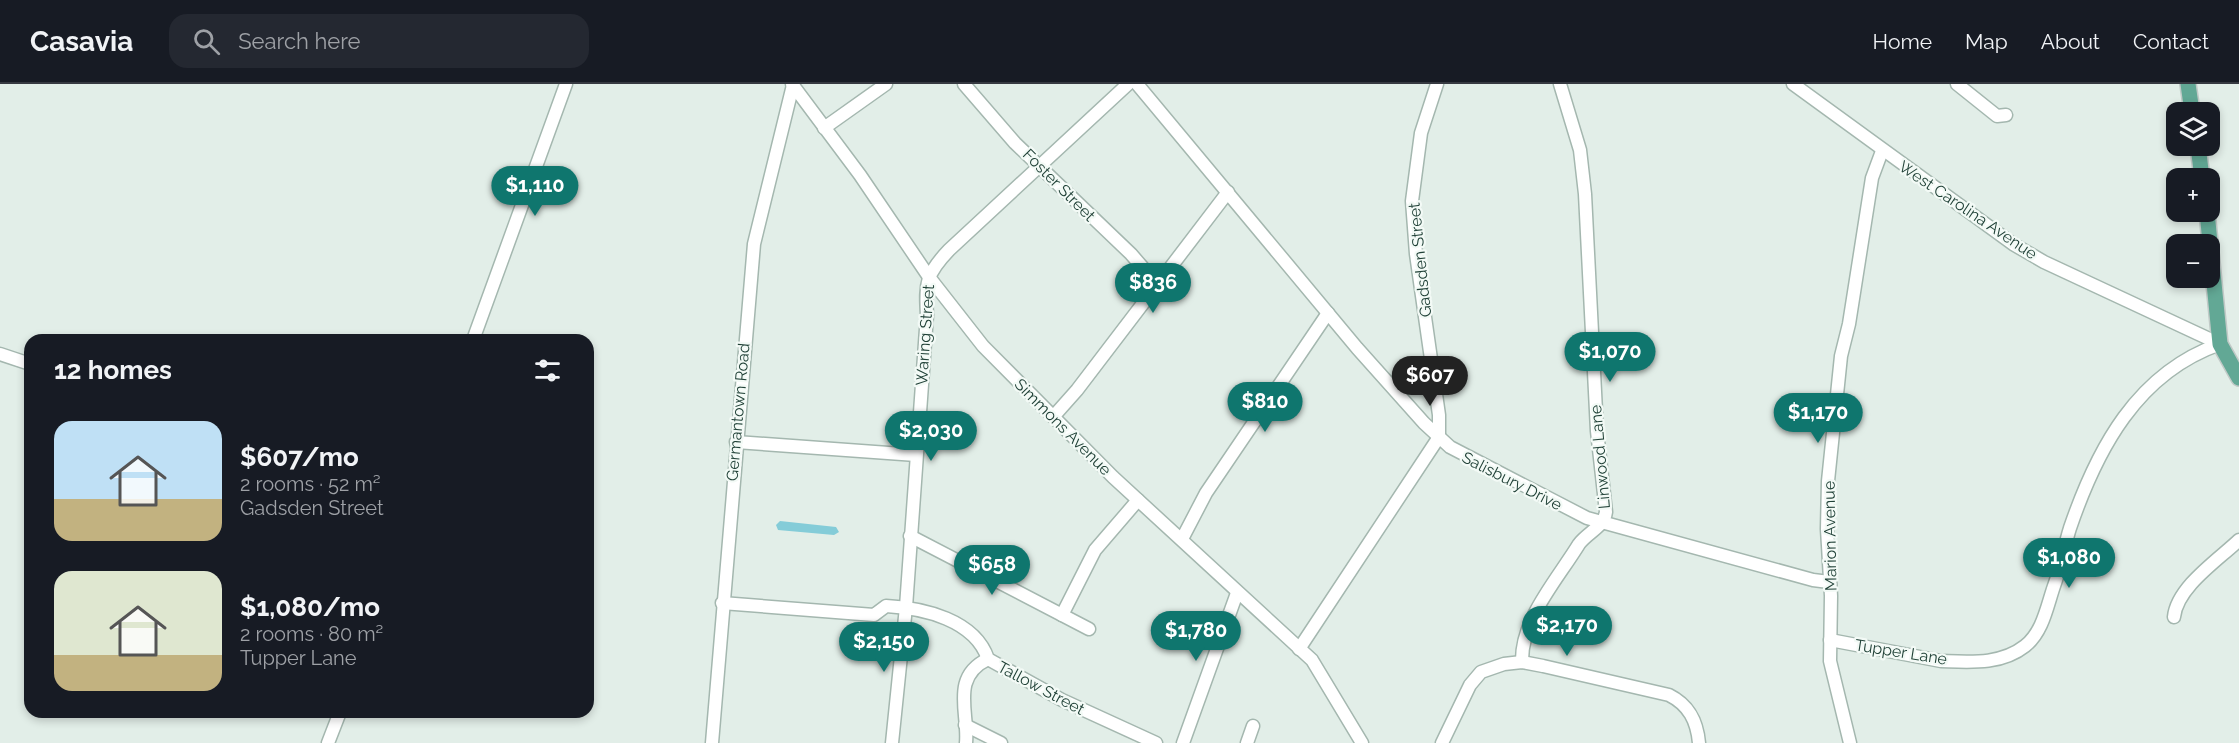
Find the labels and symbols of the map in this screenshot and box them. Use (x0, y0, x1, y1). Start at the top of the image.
street label: Foster Street (1019, 145, 1100, 226)
street label: West Carolina Avenue (1895, 157, 2041, 263)
pin: $1,110 (486, 166, 584, 217)
street label: Gadsden Street (1404, 201, 1435, 318)
pin: $836 (1117, 263, 1189, 314)
street label: Waring Street (912, 283, 938, 386)
pin: $1,070 (1561, 332, 1659, 383)
street label: Germantown Road (723, 342, 753, 482)
pin: $607 (1394, 356, 1466, 407)
street label: Simmons Avenue (1011, 375, 1115, 479)
pin: $810 (1229, 382, 1301, 433)
pin: $1,170 (1769, 393, 1867, 444)
street label: Linwood Lane (1586, 404, 1614, 510)
pin: $2,030 (882, 411, 980, 462)
street label: Salisbury Drive (1459, 448, 1565, 514)
street label: Marion Avenue (1820, 481, 1840, 591)
pin: $1,080 (2020, 538, 2118, 589)
pin: $658 (956, 545, 1028, 596)
pin: $2,170 (1518, 606, 1616, 657)
pin: $1,780 (1147, 611, 1245, 662)
pin: $2,150 (835, 622, 933, 673)
street label: Tupper Lane (1854, 635, 1948, 669)
street label: Tallow Street (994, 657, 1088, 719)

